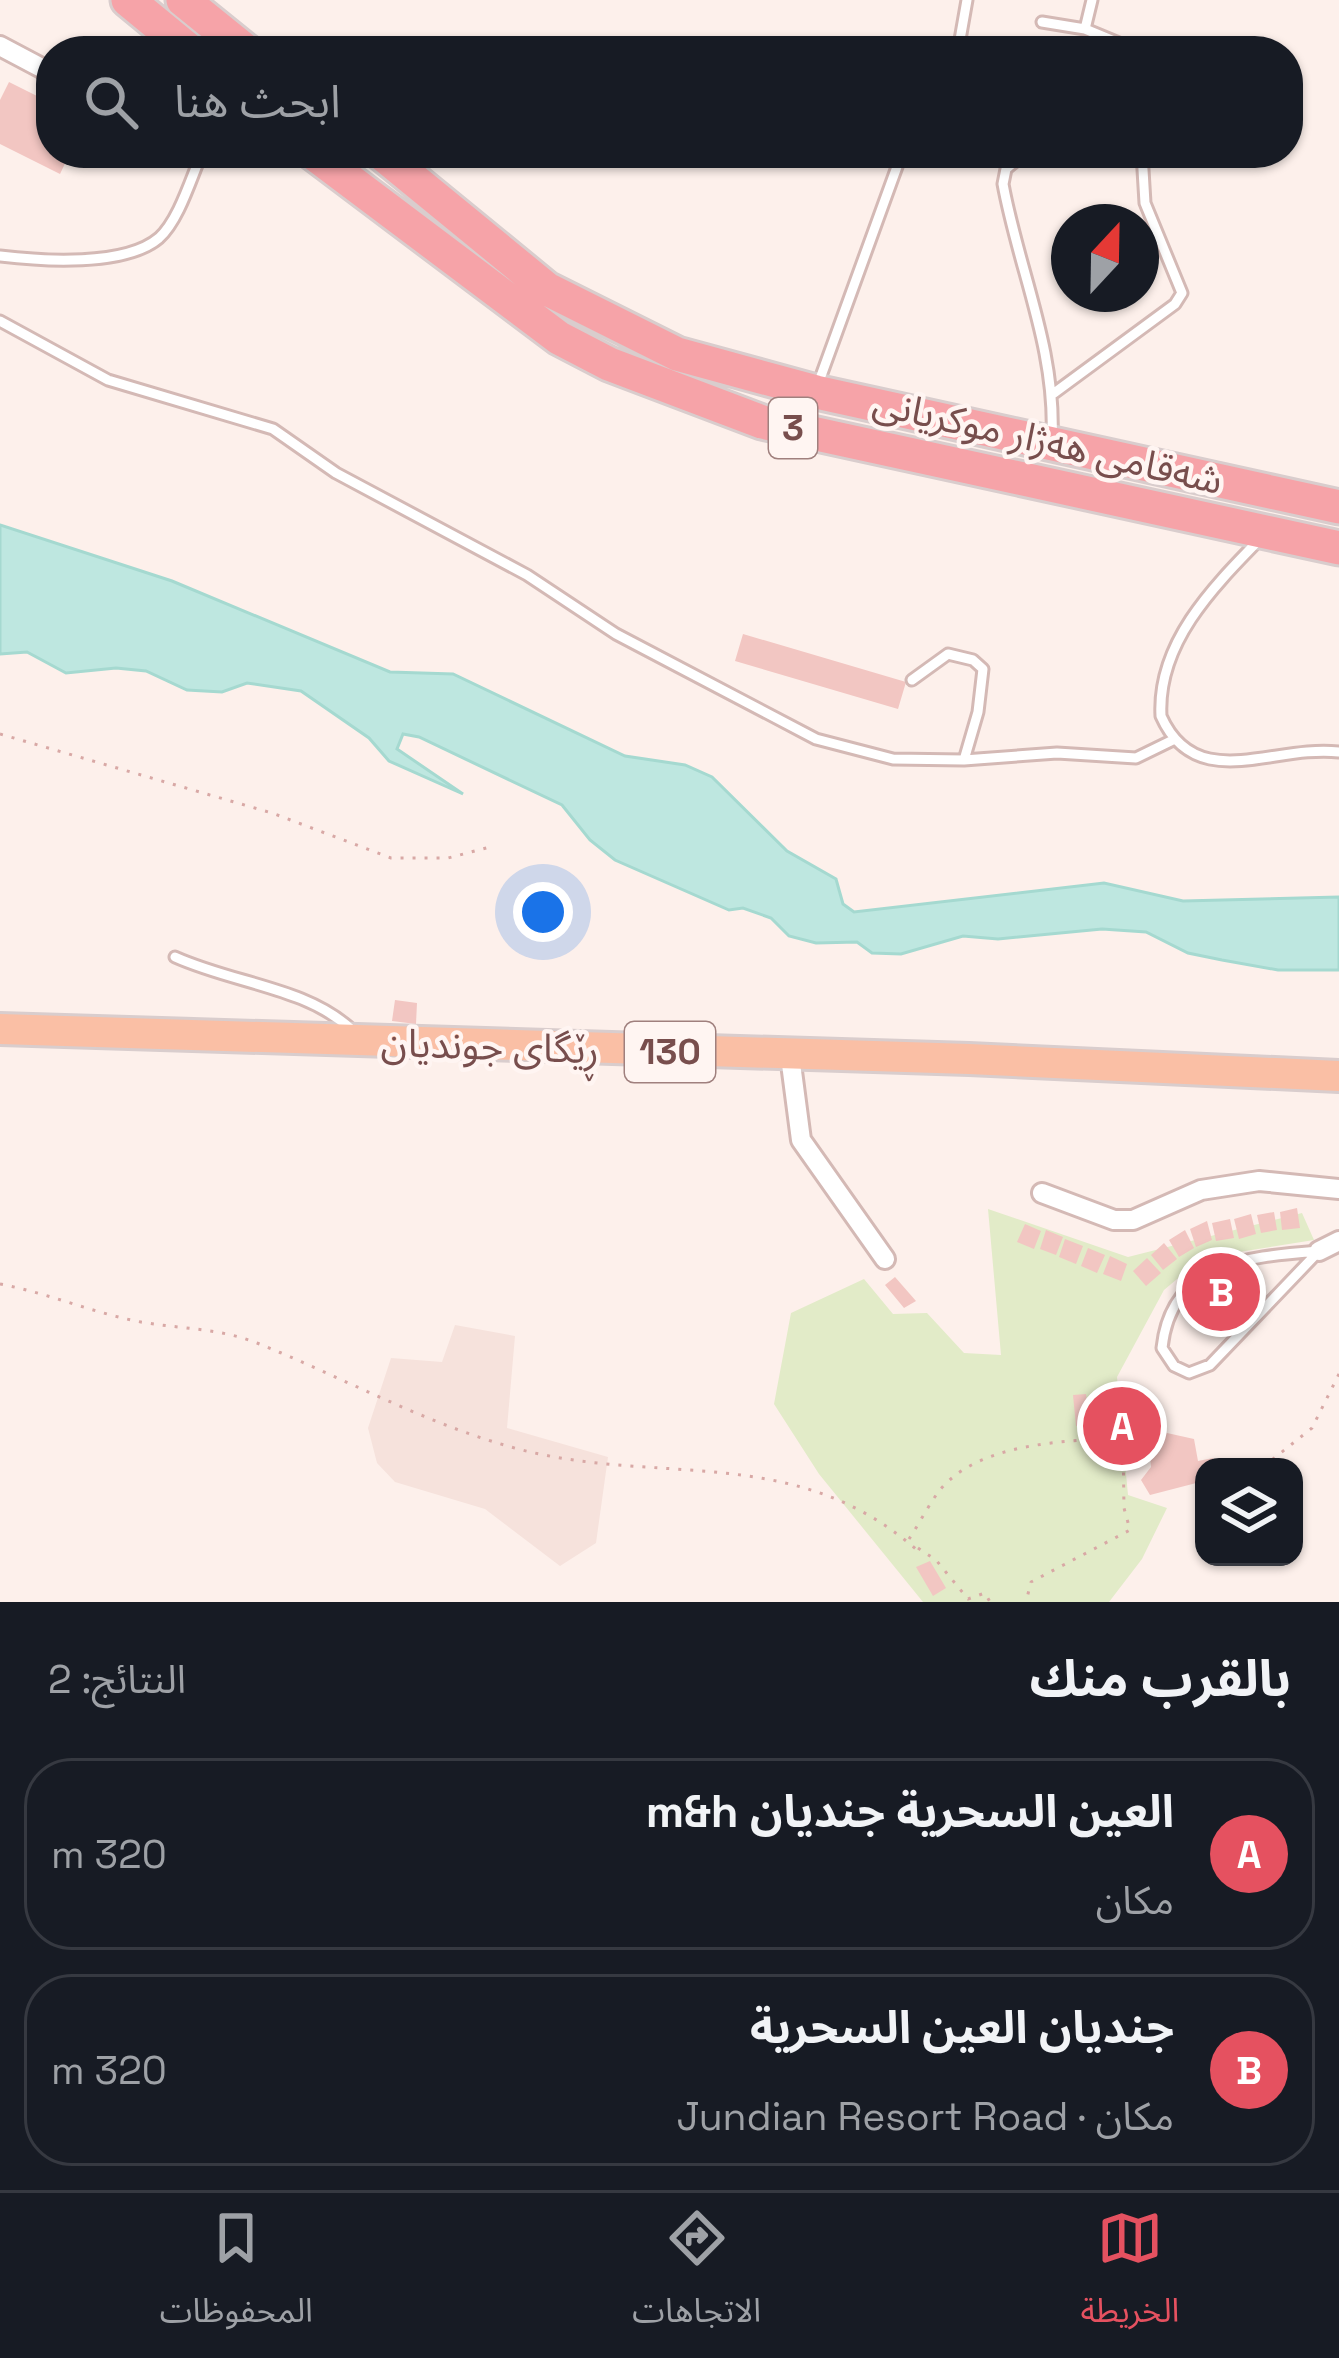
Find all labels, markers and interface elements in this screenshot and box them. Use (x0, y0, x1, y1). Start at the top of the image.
search box (36, 36, 1303, 168)
icon: search (78, 69, 144, 135)
text: ابحث هنا (174, 73, 341, 130)
north arrow (1051, 204, 1159, 312)
street label: شەقامی ھەژار موکریانی (868, 377, 1228, 505)
road number: 3 (769, 398, 817, 458)
your location (513, 882, 573, 942)
street label: ڕێگای جوندیان (380, 1018, 600, 1082)
road number: 130 (625, 1022, 715, 1082)
pin: B (1182, 1247, 1260, 1337)
pin: A (1083, 1381, 1161, 1471)
map controls (1195, 1458, 1303, 1566)
button: layers (1195, 1458, 1303, 1566)
text: بالقرب منك (1029, 1646, 1291, 1711)
text: النتائج: 2 (48, 1655, 186, 1704)
text: العين السحرية جنديان m&h (646, 1783, 1174, 1840)
text: 320 m (51, 1830, 167, 1879)
text: A (1237, 1830, 1261, 1879)
text: مكان (1096, 1876, 1174, 1925)
text: جنديان العين السحرية (750, 1999, 1174, 2056)
text: 320 m (51, 2046, 167, 2095)
text: B (1236, 2046, 1262, 2095)
text: مكان · Jundian Resort Road (677, 2092, 1174, 2141)
tab: المحفوظات (160, 2205, 313, 2346)
tab: الاتجاهات (632, 2205, 761, 2346)
tab: الخريطة (1080, 2205, 1179, 2346)

